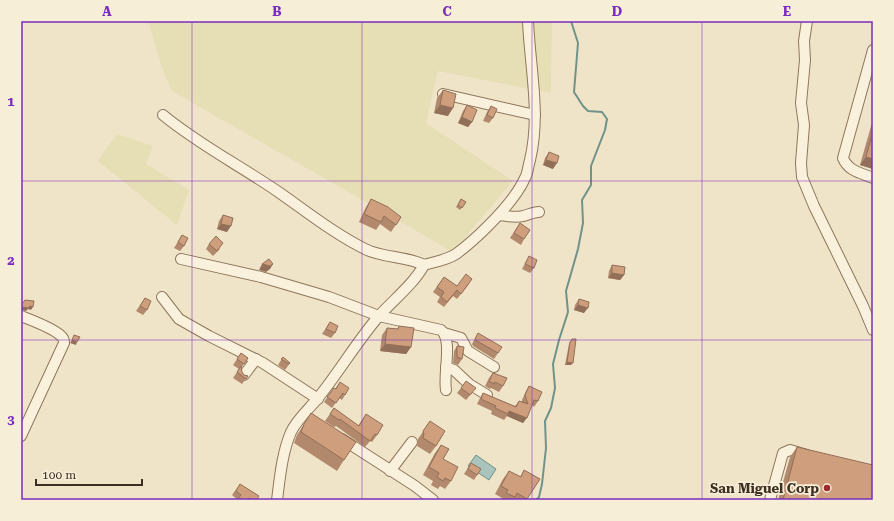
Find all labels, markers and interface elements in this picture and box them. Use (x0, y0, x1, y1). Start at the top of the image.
text: A (102, 4, 112, 19)
text: B (272, 4, 282, 19)
text: C (442, 4, 452, 19)
text: D (612, 4, 622, 19)
text: E (783, 4, 791, 19)
text: 1 (7, 94, 15, 109)
text: 2 (7, 253, 15, 268)
text: 3 (7, 412, 15, 427)
scale bar (36, 461, 142, 487)
text: 100 m (42, 468, 76, 482)
place label: San Miguel Corp (710, 481, 819, 496)
marker: San Miguel Corp (822, 483, 832, 493)

